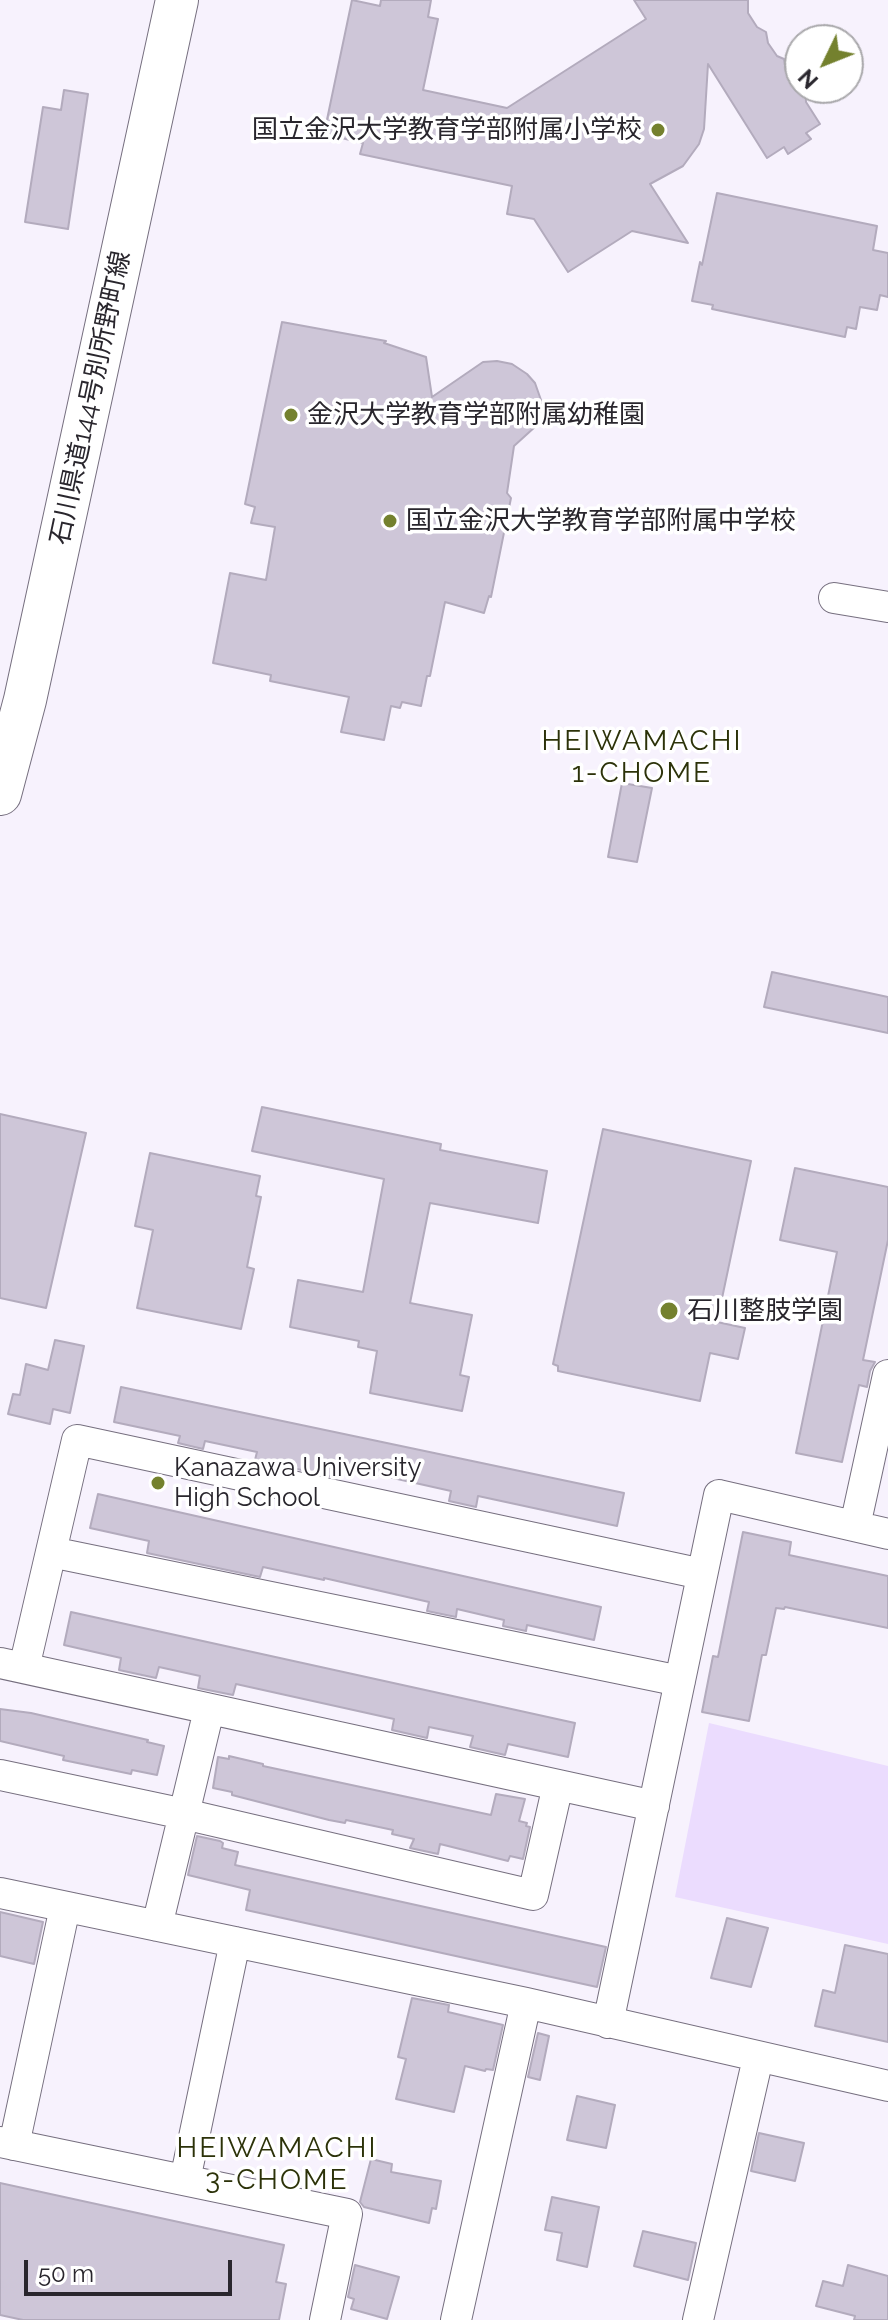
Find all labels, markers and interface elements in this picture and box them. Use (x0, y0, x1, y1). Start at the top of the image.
north arrow (784, 24, 864, 104)
text: N (793, 64, 823, 94)
place label: 国立金沢大学教育学部附属小学校 (252, 114, 642, 146)
marker: 国立金沢大学教育学部附属小学校 (649, 121, 667, 139)
street label: 石川県道144号別所野町線 (45, 248, 137, 548)
place label: 金沢大学教育学部附属幼稚園 (307, 399, 645, 431)
marker: 金沢大学教育学部附属幼稚園 (282, 406, 300, 424)
place label: 国立金沢大学教育学部附属中学校 (406, 505, 796, 537)
marker: 国立金沢大学教育学部附属中学校 (381, 512, 399, 530)
district label: HEIWAMACHI 1-CHOME (542, 725, 742, 791)
place label: 石川整肢学園 (687, 1295, 843, 1327)
marker: 石川整肢学園 (658, 1300, 680, 1322)
place label: Kanazawa University High School (174, 1452, 421, 1514)
marker: Kanazawa University High School (149, 1474, 167, 1492)
district label: HEIWAMACHI 3-CHOME (177, 2132, 377, 2198)
scale bar (28, 2244, 236, 2294)
text: 50 m (38, 2259, 94, 2288)

